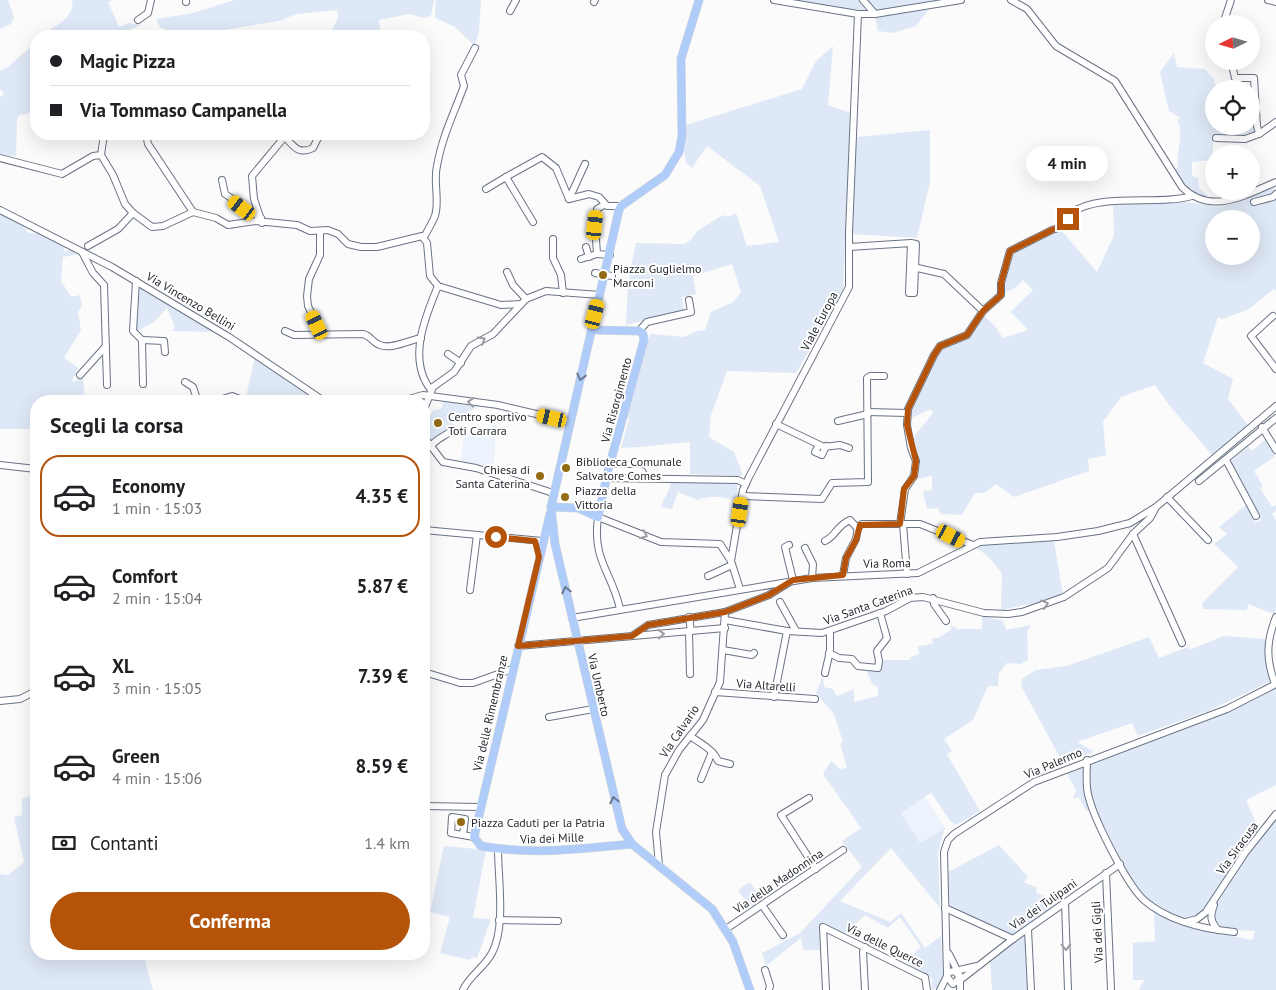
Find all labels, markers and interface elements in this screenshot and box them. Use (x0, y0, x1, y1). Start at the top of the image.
north arrow (1205, 15, 1260, 70)
map controls (1205, 15, 1260, 265)
text: Magic Pizza (80, 49, 175, 73)
button: locate (1205, 80, 1260, 135)
text: Via Tommaso Campanella (80, 98, 287, 122)
button: + (1205, 145, 1260, 200)
callout: 4 min (1027, 146, 1109, 182)
text: 4 min (1047, 153, 1087, 173)
car (225, 193, 258, 223)
route end (1057, 208, 1079, 230)
car (585, 209, 604, 241)
button: − (1205, 210, 1260, 265)
place label: Piazza Guglielmo Marconi (613, 261, 702, 290)
street label: Via Vincenzo Bellini (143, 268, 238, 333)
marker: Piazza Guglielmo Marconi (597, 269, 609, 281)
street label: Viale Europa (797, 289, 841, 354)
car (584, 298, 605, 330)
car (303, 308, 330, 342)
one-way arrow (477, 336, 486, 346)
street label: Via Risorgimento (597, 356, 635, 445)
one-way arrow (576, 373, 587, 382)
one-way arrow (467, 397, 475, 408)
car (535, 407, 568, 429)
place label: Centro sportivo Toti Carrara (448, 409, 527, 438)
text: Scegli la corsa (50, 411, 183, 439)
marker: Centro sportivo Toti Carrara (432, 417, 444, 429)
place label: Biblioteca Comunale Salvatore Comes (576, 454, 682, 483)
place label: Chiesa di Santa Caterina (455, 462, 530, 491)
marker: Biblioteca Comunale Salvatore Comes (560, 462, 572, 474)
marker: Chiesa di Santa Caterina (534, 470, 546, 482)
icon: car (52, 474, 97, 519)
text: Economy (112, 474, 185, 498)
place label: Piazza della Vittoria (574, 483, 636, 512)
text: 4.35 € (355, 484, 408, 508)
marker: Piazza della Vittoria (559, 491, 571, 503)
car (730, 496, 749, 528)
text: 1 min · 15:03 (112, 498, 202, 518)
car (934, 523, 967, 549)
route start (485, 526, 507, 548)
one-way arrow (639, 529, 648, 540)
street label: Via Roma (862, 555, 911, 571)
icon: car (52, 564, 97, 609)
text: Comfort (112, 564, 178, 588)
text: 5.87 € (356, 574, 408, 598)
street label: Via Santa Caterina (820, 582, 915, 628)
one-way arrow (561, 586, 572, 595)
text: 2 min · 15:04 (112, 588, 202, 608)
one-way arrow (1041, 600, 1049, 610)
one-way arrow (657, 628, 665, 639)
street label: Via Umberto (584, 651, 614, 718)
icon: car (52, 654, 97, 699)
text: XL (112, 654, 134, 678)
street label: Via delle Rimembranze (469, 654, 511, 773)
text: 7.39 € (358, 664, 408, 688)
street label: Via Altarelli (735, 675, 796, 695)
text: 3 min · 15:05 (112, 678, 202, 698)
street label: Via Calvario (655, 702, 702, 761)
icon: car (52, 744, 97, 789)
text: Green (112, 744, 160, 768)
street label: Via Palermo (1021, 744, 1084, 782)
text: 8.59 € (355, 754, 408, 778)
text: 4 min · 15:06 (112, 768, 202, 788)
one-way arrow (609, 795, 620, 804)
place label: Piazza Caduti per la Patria (471, 815, 605, 830)
marker: Piazza Caduti per la Patria (455, 816, 467, 828)
street label: Via Siracusa (1212, 819, 1261, 878)
icon: cash (50, 829, 78, 857)
street label: Via dei Mille (519, 829, 584, 847)
text: Contanti (90, 831, 159, 855)
text: 1.4 km (364, 833, 410, 853)
street label: Via della Madonnina (729, 845, 826, 917)
street label: Via dei Tulipani (1006, 875, 1079, 933)
button: Conferma (50, 892, 410, 950)
street label: Via dei Gigli (1088, 901, 1106, 964)
street label: Via delle Querce (843, 919, 926, 970)
one-way arrow (1061, 943, 1072, 951)

